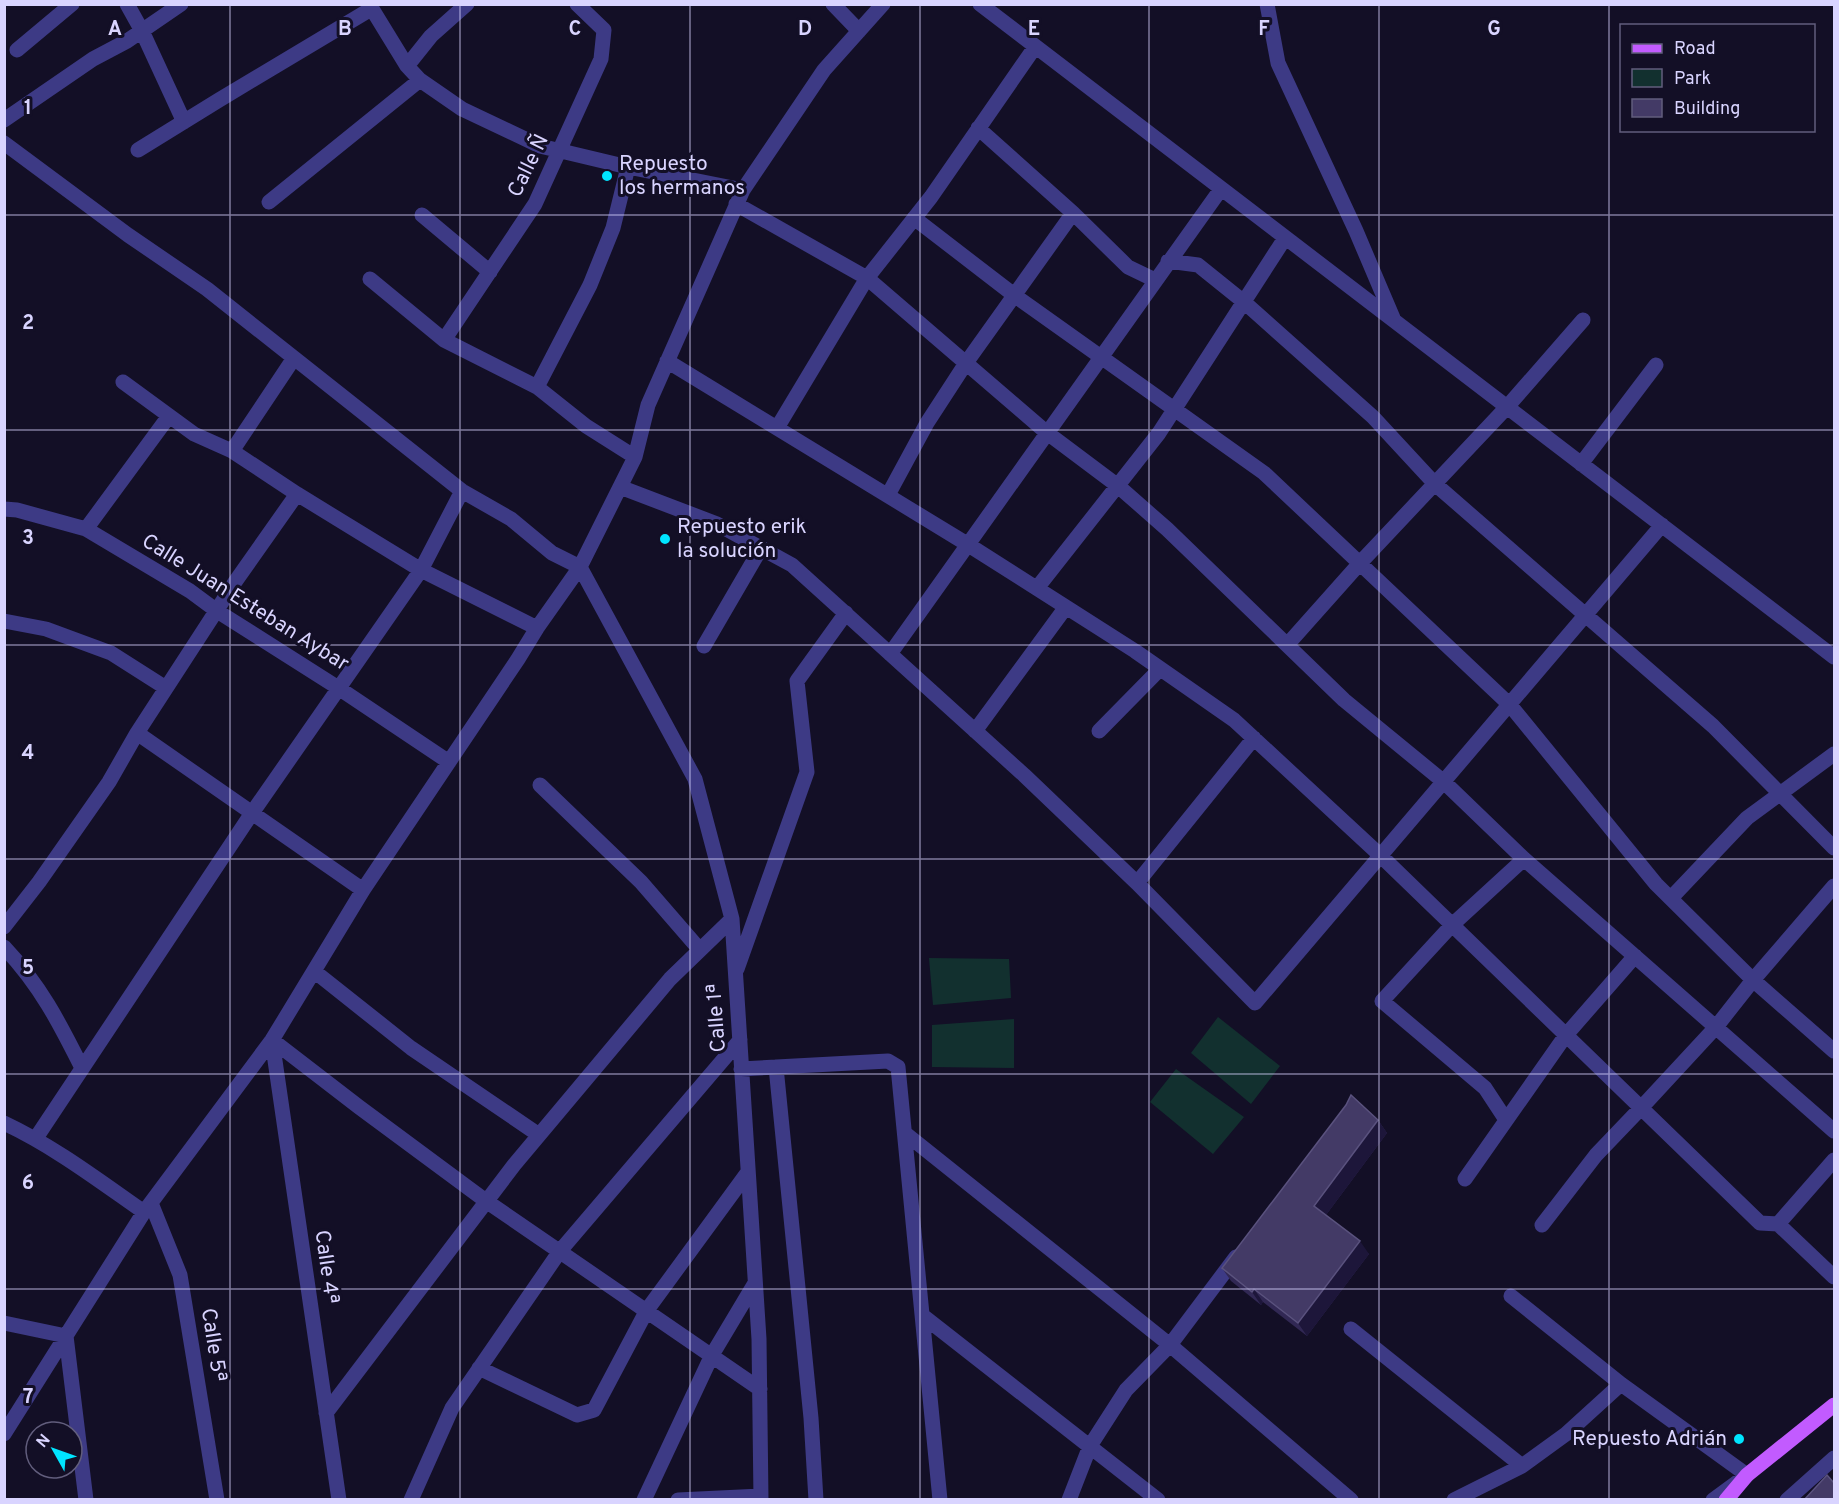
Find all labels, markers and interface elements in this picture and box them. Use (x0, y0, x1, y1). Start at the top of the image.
text: A (108, 17, 122, 43)
text: B (338, 17, 352, 43)
text: C (569, 17, 581, 43)
text: D (798, 17, 812, 43)
text: E (1028, 17, 1040, 43)
text: F (1258, 17, 1270, 43)
text: G (1487, 17, 1501, 43)
legend (1620, 24, 1815, 132)
text: Road (1674, 38, 1716, 61)
text: Park (1674, 68, 1711, 91)
text: 1 (24, 96, 32, 122)
text: Building (1674, 98, 1740, 121)
street label: Calle Ñ (502, 130, 556, 202)
place label: Repuesto los hermanos (619, 151, 745, 202)
marker: Repuesto los hermanos (600, 169, 614, 183)
text: 2 (22, 311, 34, 337)
place label: Repuesto erik la solución (677, 514, 807, 565)
text: 3 (22, 526, 34, 552)
street label: Calle Juan Esteban Aybar (136, 528, 354, 678)
marker: Repuesto erik la solución (658, 532, 672, 546)
text: 4 (22, 741, 34, 767)
text: 5 (22, 956, 34, 982)
street label: Calle 1ª (701, 983, 733, 1053)
text: 6 (22, 1171, 34, 1197)
street label: Calle 4ª (307, 1228, 345, 1306)
street label: Calle 5ª (194, 1306, 232, 1384)
text: 7 (23, 1385, 33, 1411)
north arrow (24, 1420, 84, 1480)
place label: Repuesto Adrián (1572, 1426, 1727, 1453)
text: N (33, 1431, 55, 1452)
marker: Repuesto Adrián (1732, 1432, 1746, 1446)

